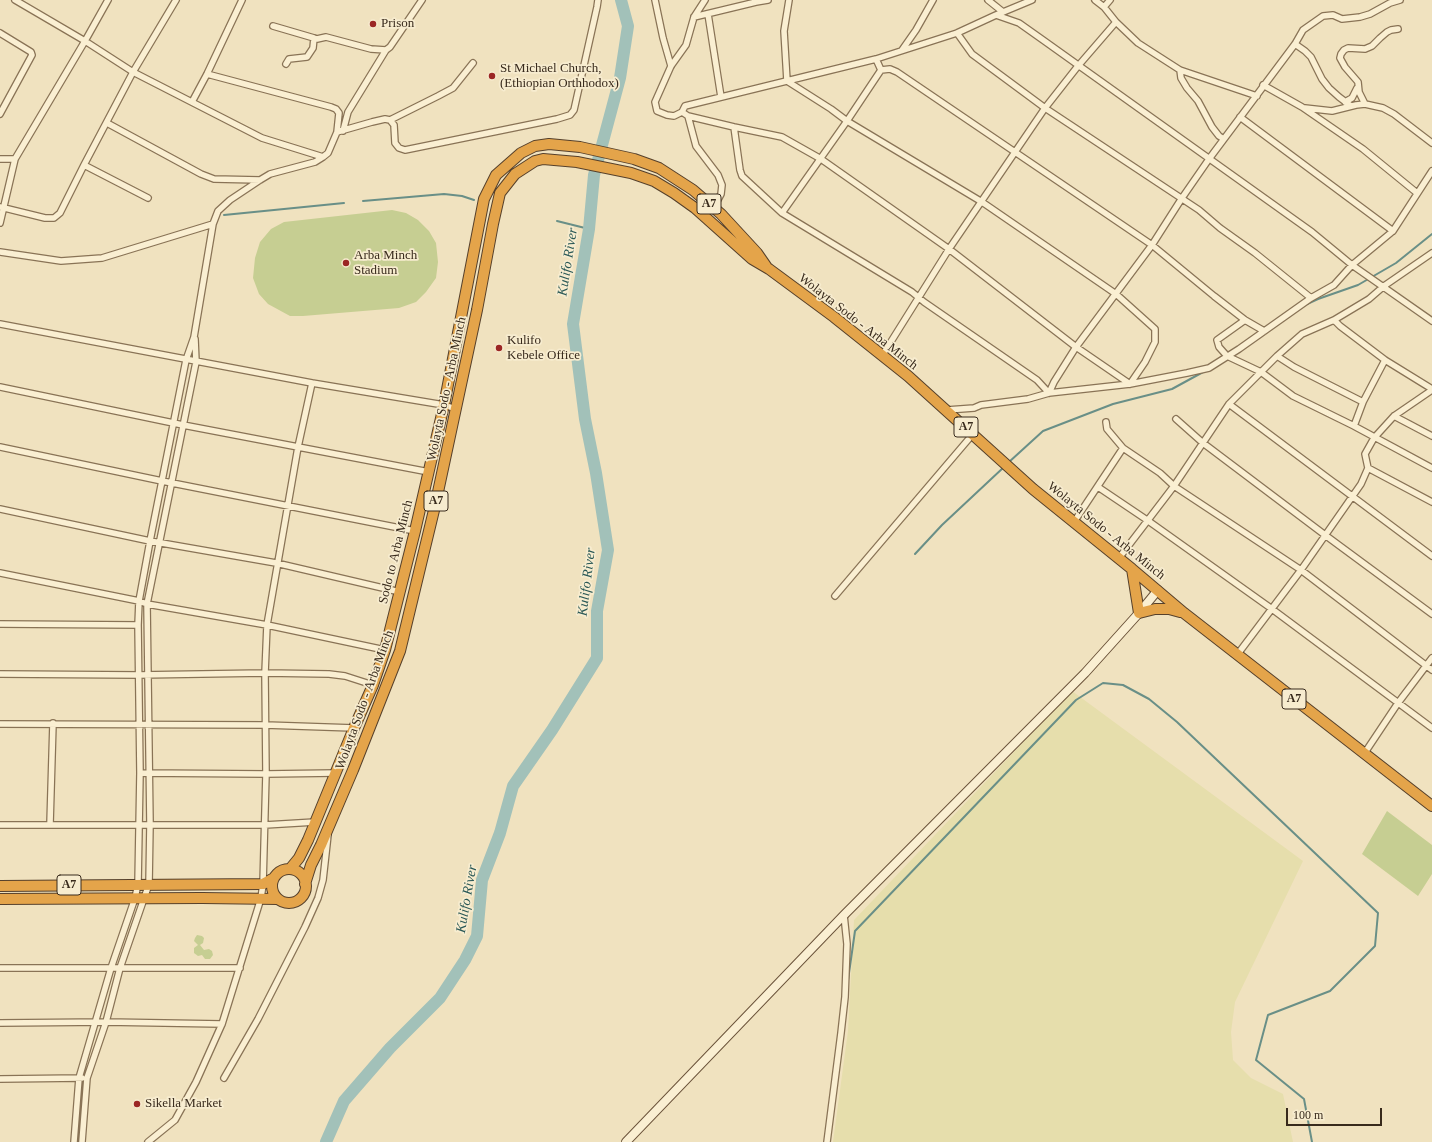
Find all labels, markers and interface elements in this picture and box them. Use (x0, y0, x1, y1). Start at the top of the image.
place label: Prison (381, 16, 414, 32)
marker: Prison (368, 19, 378, 29)
place label: St Michael Church, (Ethiopian Orthhodox) (500, 61, 619, 92)
marker: St Michael Church, (Ethiopian Orthhodox) (487, 71, 497, 81)
road number: A7 (697, 194, 721, 214)
water label: Kulifo River (554, 227, 582, 297)
place label: Arba Minch Stadium (354, 248, 417, 279)
marker: Arba Minch Stadium (341, 258, 351, 268)
street label: Wolayta Sodo - Arba Minch (795, 271, 921, 373)
street label: Wolayta Sodo - Arba Minch (424, 315, 470, 463)
place label: Kulifo Kebele Office (507, 333, 580, 364)
marker: Kulifo Kebele Office (494, 343, 504, 353)
road number: A7 (954, 417, 978, 437)
street label: Wolayta Sodo - Arba Minch (1044, 479, 1168, 583)
road number: A7 (424, 491, 448, 511)
street label: Sodo to Arba Minch (376, 498, 416, 606)
water label: Kulifo River (574, 547, 600, 617)
street label: Wolayta Sodo - Arba Minch (333, 628, 397, 772)
road number: A7 (1282, 689, 1306, 709)
water label: Kulifo River (453, 864, 481, 934)
road number: A7 (57, 875, 81, 895)
place label: Sikella Market (145, 1096, 222, 1112)
marker: Sikella Market (132, 1099, 142, 1109)
scale bar (1288, 1100, 1384, 1126)
text: 100 m (1293, 1108, 1323, 1122)

